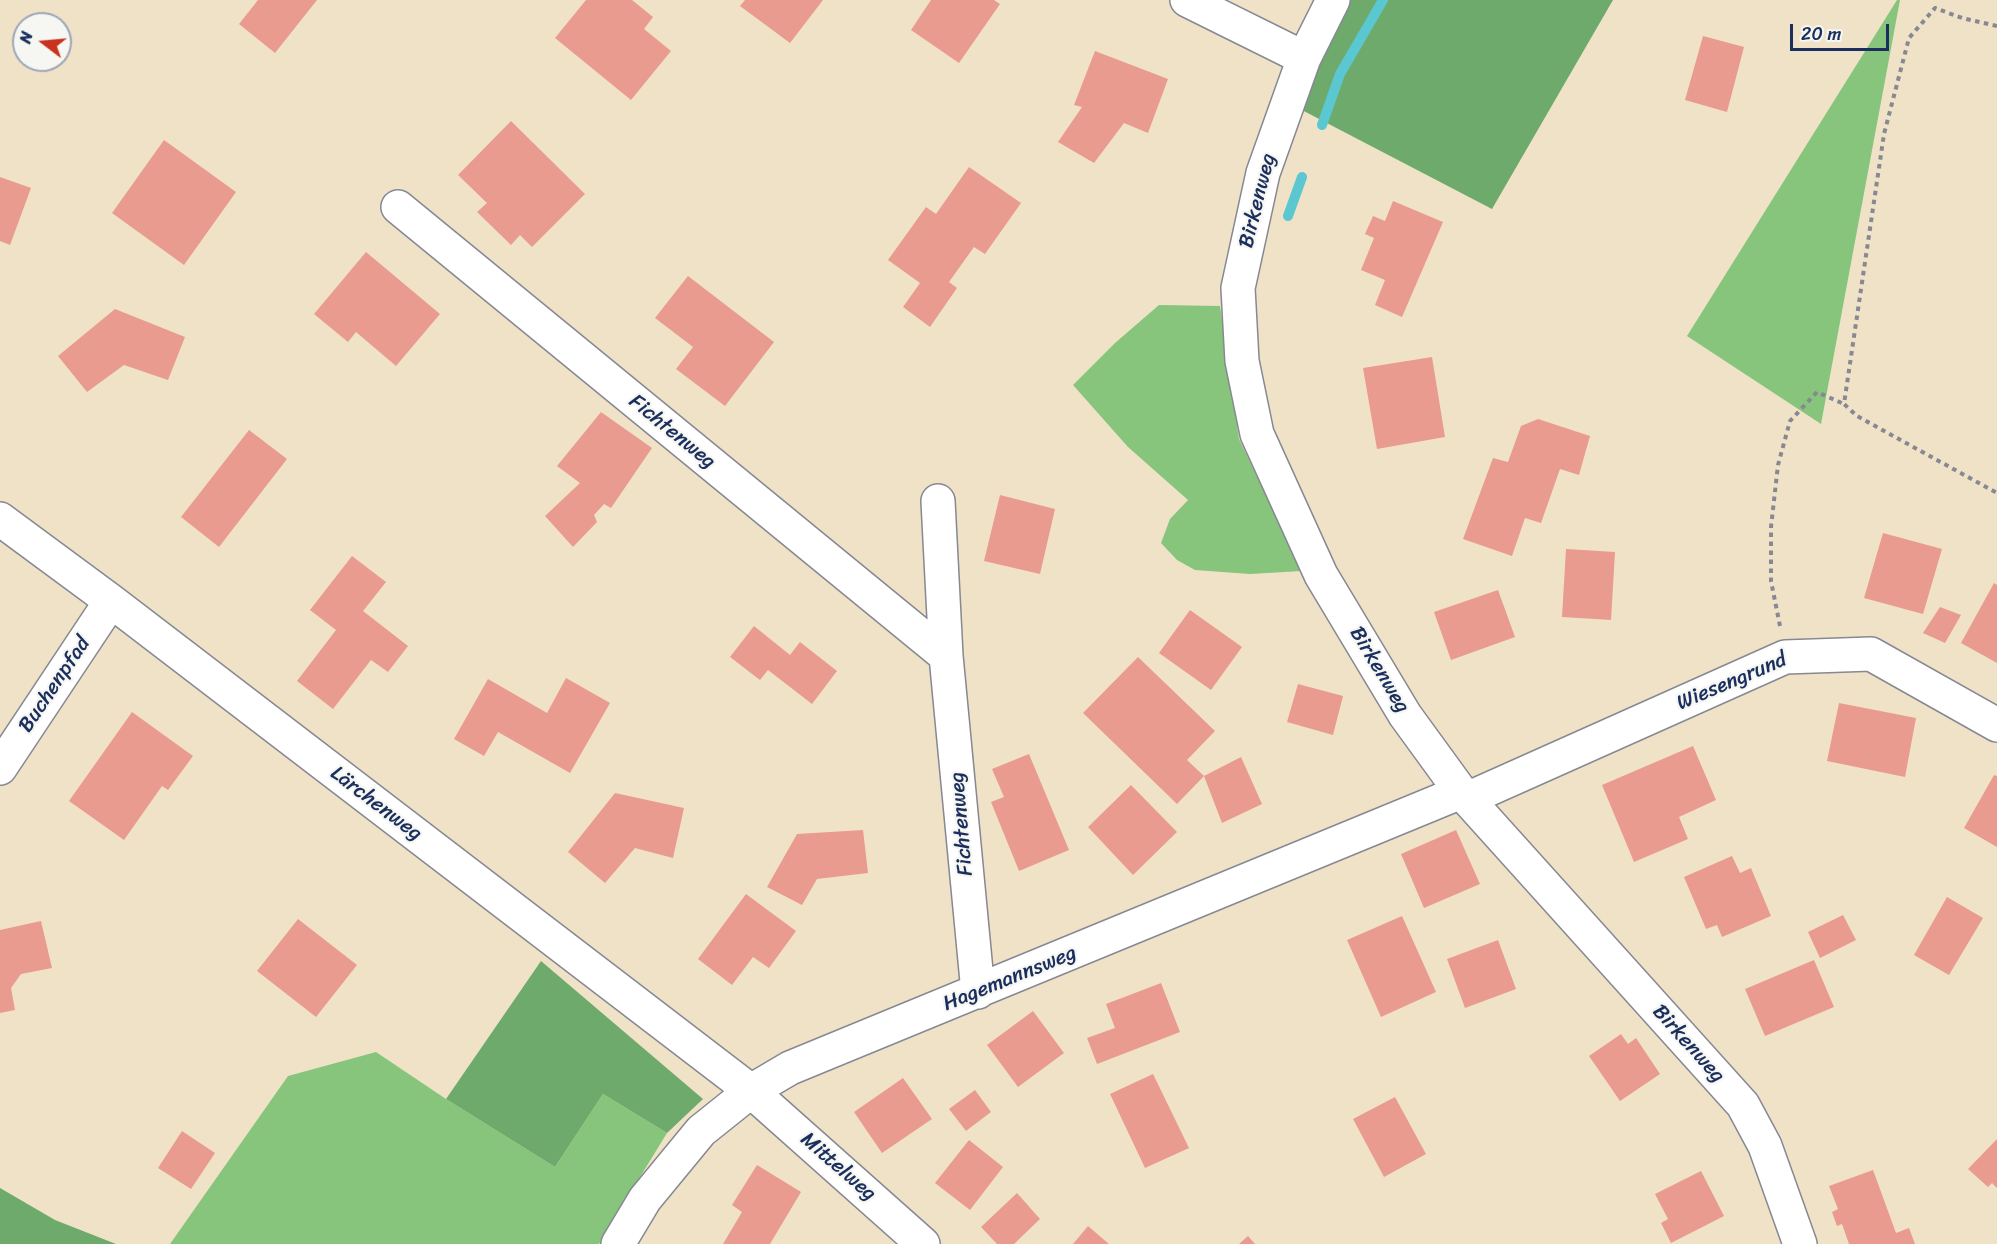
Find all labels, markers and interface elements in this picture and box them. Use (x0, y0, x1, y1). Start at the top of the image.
north arrow (12, 12, 72, 72)
scale bar (1793, 12, 1892, 50)
text: 20 m (1801, 18, 1841, 50)
text: N (11, 28, 42, 47)
street label: Birkenweg (1234, 151, 1282, 251)
street label: Fichtenweg (623, 389, 721, 475)
street label: Birkenweg (1343, 622, 1415, 718)
street label: Buchenpfad (14, 632, 96, 738)
street label: Wiesengrund (1673, 648, 1791, 716)
street label: Lärchenweg (325, 761, 427, 847)
street label: Fichtenweg (945, 771, 979, 877)
street label: Hagemannsweg (940, 941, 1080, 1017)
street label: Birkenweg (1646, 1000, 1730, 1088)
street label: Mittelweg (795, 1127, 881, 1207)

